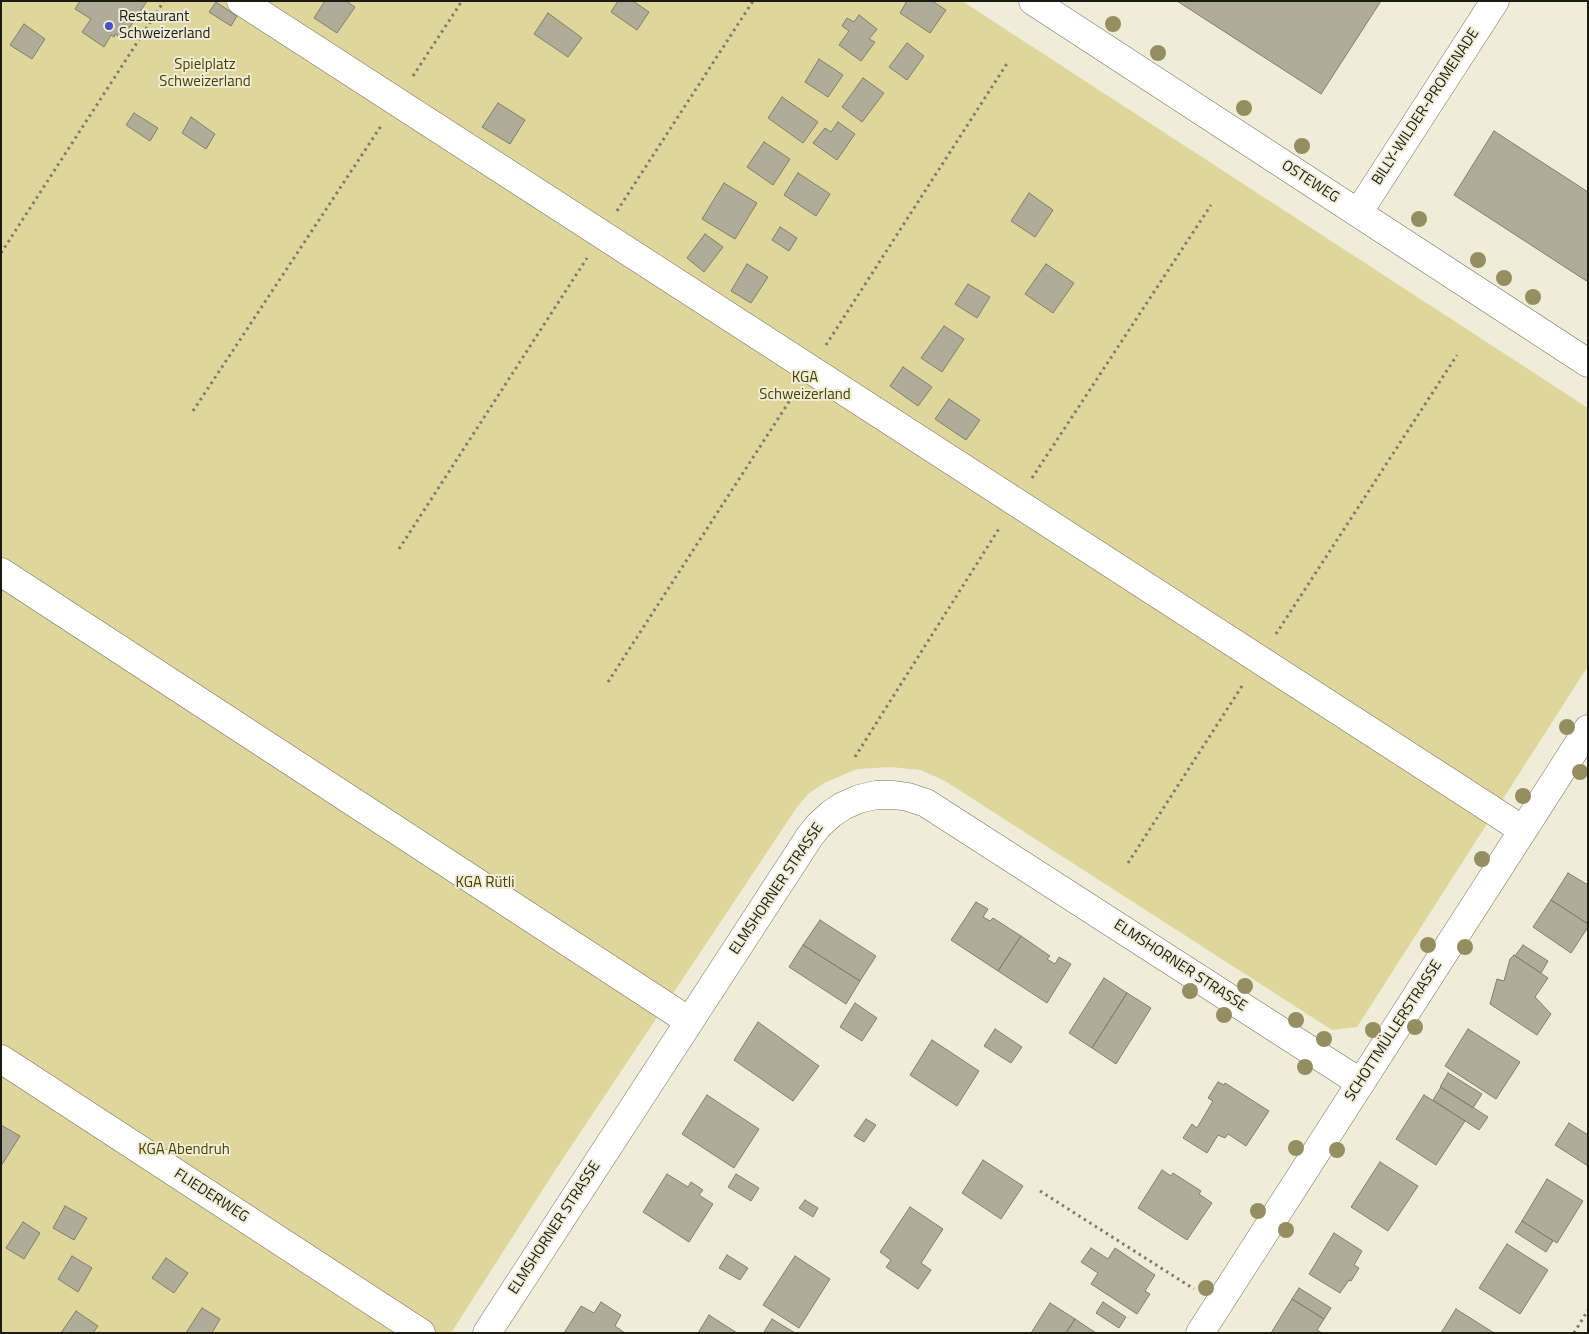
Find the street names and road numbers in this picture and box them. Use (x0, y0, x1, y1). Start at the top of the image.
street label: BILLY-WILDER-PROMENADE (1369, 25, 1483, 189)
street label: OSTEWEG (1278, 157, 1342, 207)
street label: ELMSHORNER STRASSE (726, 820, 828, 958)
street label: ELMSHORNER STRASSE (1110, 916, 1250, 1016)
street label: SCHOTTMÜLLERSTRASSE (1342, 957, 1446, 1105)
street label: ELMSHORNER STRASSE (505, 1158, 605, 1298)
street label: FLIEDERWEG (170, 1165, 252, 1227)

